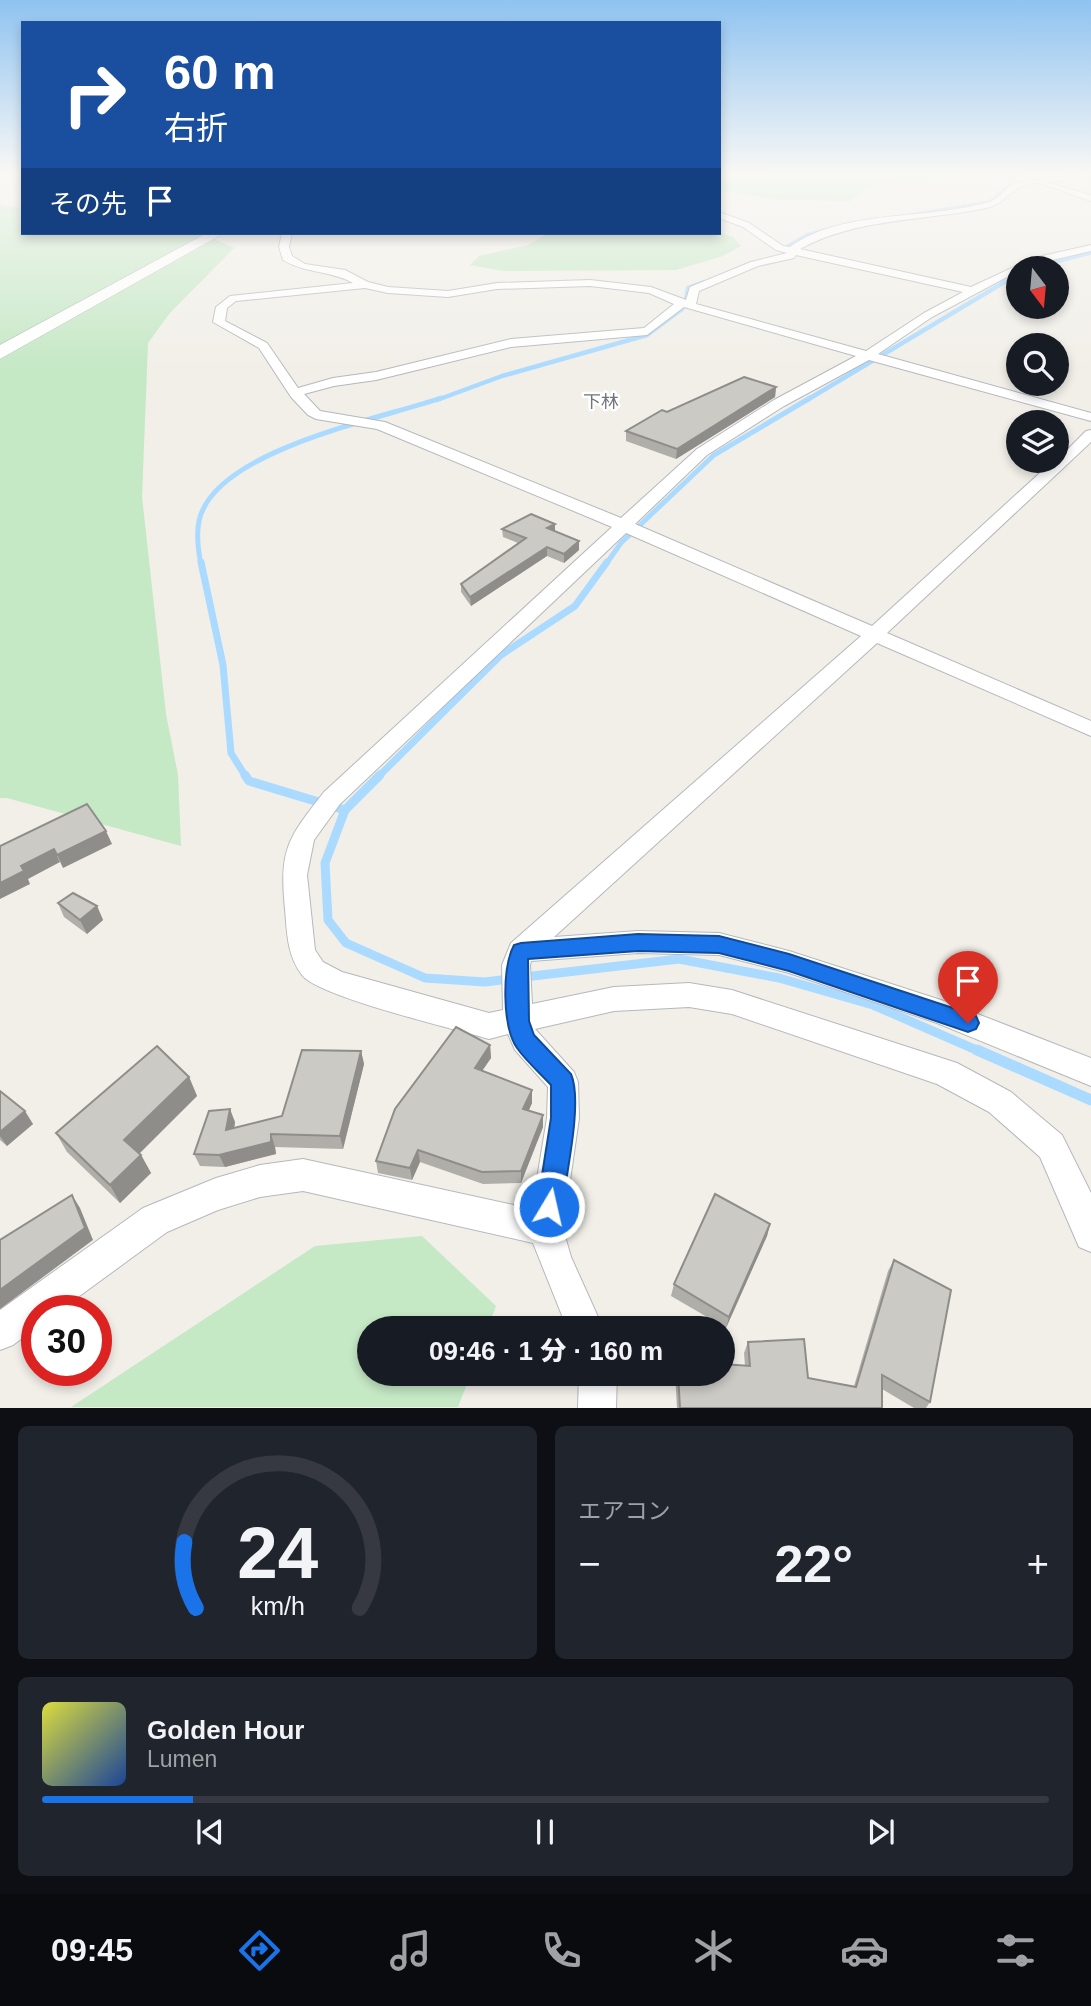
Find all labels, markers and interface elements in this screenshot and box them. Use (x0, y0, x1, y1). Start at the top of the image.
text: 60 m (164, 45, 276, 99)
icon: right (49, 49, 140, 140)
text: 右折 (164, 110, 228, 146)
icon: arrive (141, 182, 179, 220)
text: その先 (49, 189, 127, 219)
north arrow (1006, 256, 1069, 318)
map controls (1006, 256, 1069, 473)
button: search (1006, 333, 1069, 396)
district label: 下林 (583, 392, 619, 412)
button: layers (1006, 410, 1069, 473)
pin (938, 951, 998, 1023)
icon: arrive (949, 962, 987, 1000)
position arrow (512, 1170, 586, 1244)
speed limit sign: 30 (21, 1295, 112, 1386)
text: 09:46 · 1 分 · 160 m (429, 1336, 663, 1366)
text: エアコン (579, 1498, 671, 1524)
text: 24 (237, 1513, 318, 1594)
text: 22° (774, 1535, 853, 1593)
text: − (579, 1543, 601, 1585)
text: + (1027, 1543, 1049, 1585)
text: km/h (250, 1592, 304, 1620)
text: Golden Hour (147, 1715, 304, 1745)
text: Lumen (147, 1746, 217, 1772)
icon: previous (191, 1813, 229, 1851)
icon: pause (526, 1813, 564, 1851)
icon: next (862, 1813, 900, 1851)
icon: directions (235, 1926, 284, 1975)
icon: music (386, 1926, 435, 1975)
icon: phone (537, 1926, 586, 1975)
icon: climate (689, 1926, 738, 1975)
icon: car (840, 1926, 889, 1975)
icon: filters (991, 1926, 1040, 1975)
text: 09:45 (51, 1932, 133, 1968)

